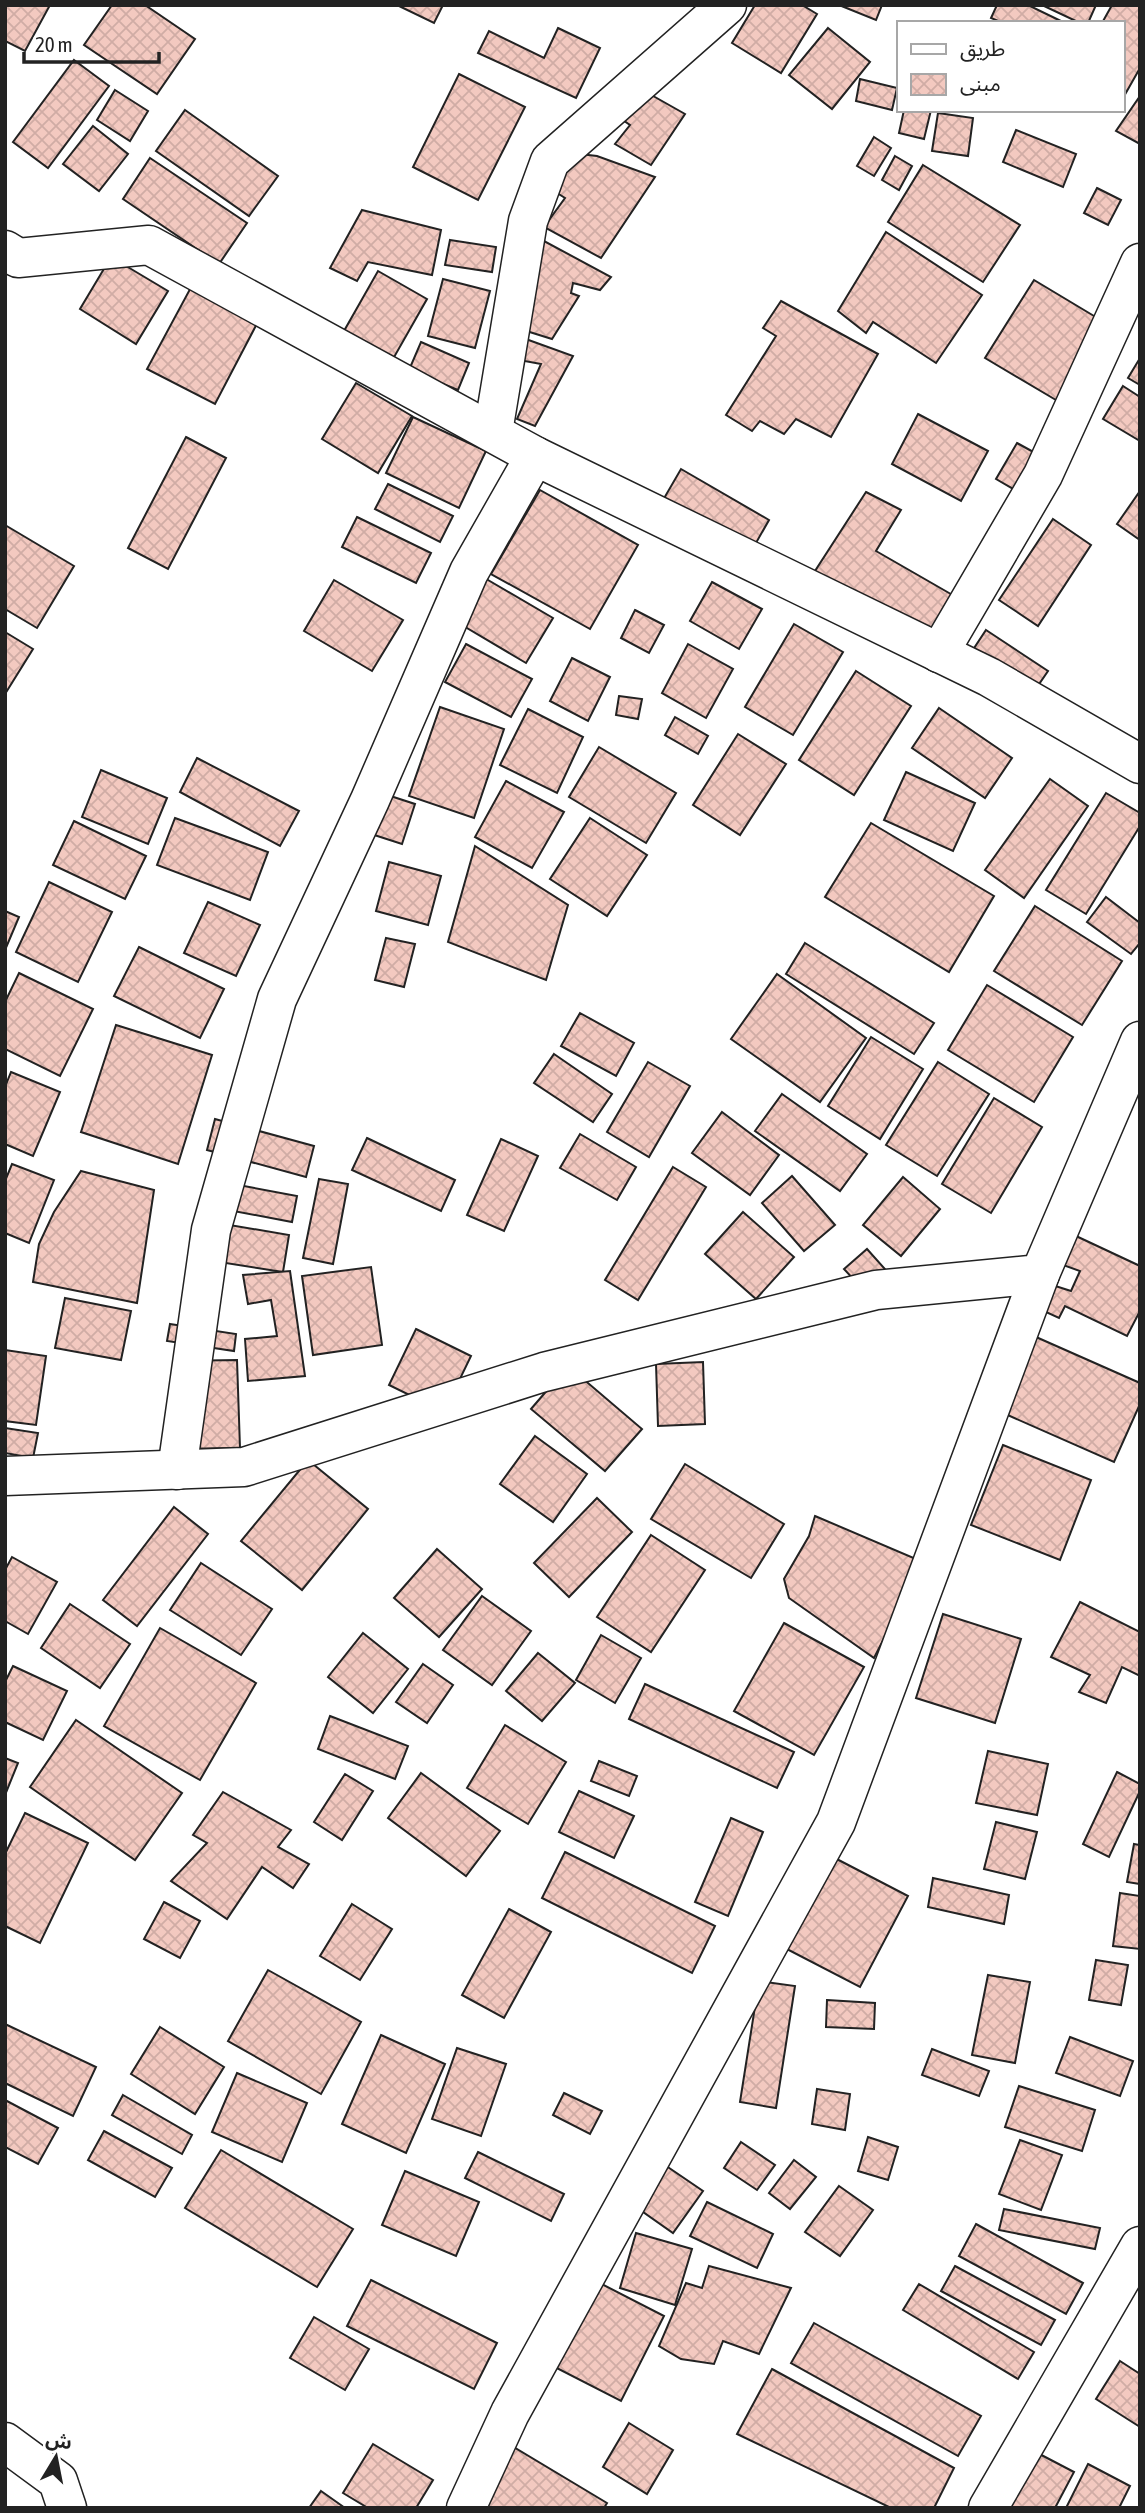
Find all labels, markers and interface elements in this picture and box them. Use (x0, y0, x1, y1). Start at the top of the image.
scale bar (24, 21, 159, 65)
legend (897, 21, 1124, 112)
text: 20 m (35, 32, 73, 56)
text: طريق (960, 36, 1005, 62)
text: مبنى (960, 71, 1001, 96)
north arrow (21, 2422, 91, 2492)
text: ش (44, 2427, 74, 2453)

